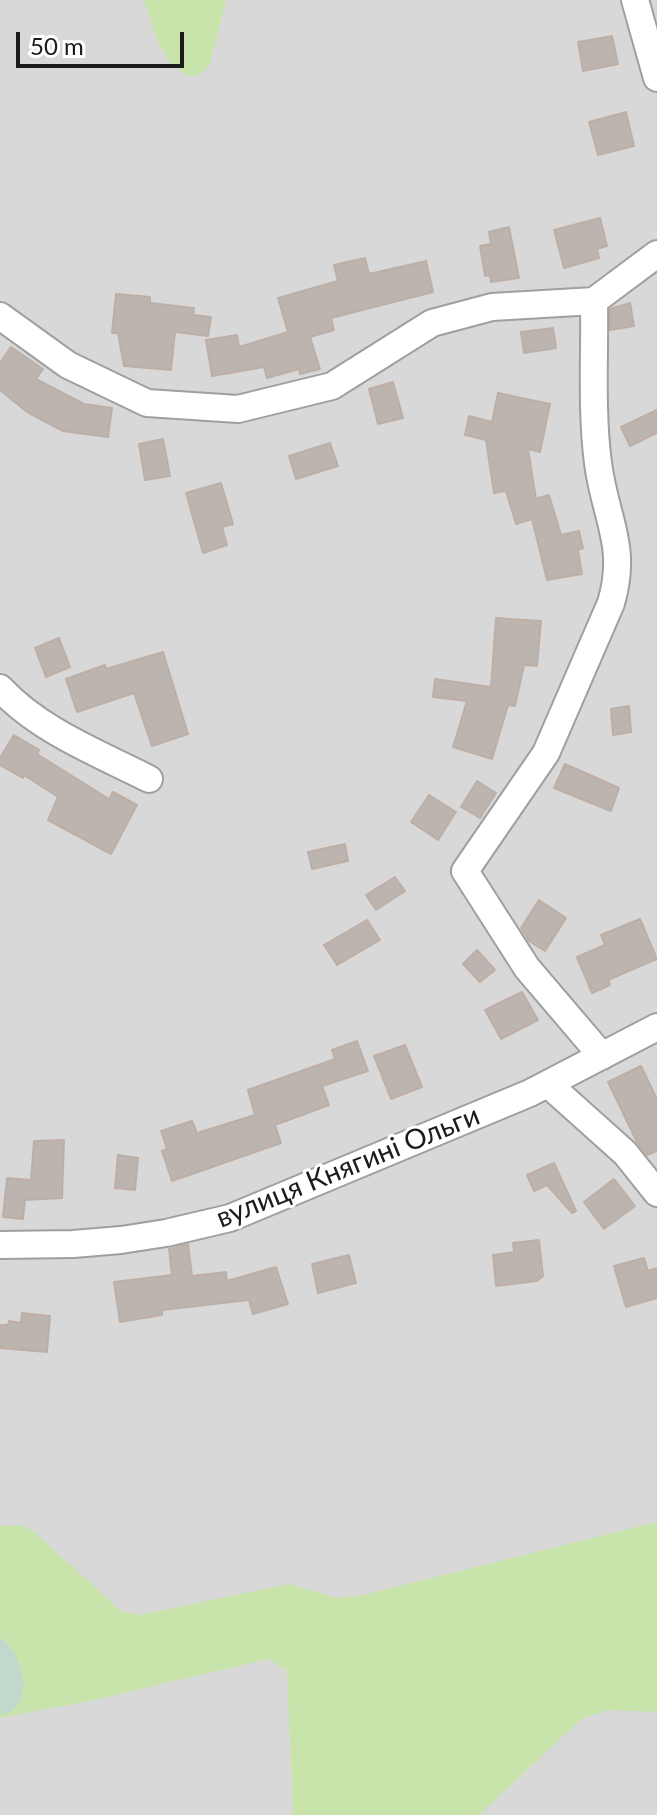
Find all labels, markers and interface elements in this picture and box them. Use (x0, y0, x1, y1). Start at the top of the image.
scale bar (20, 16, 188, 66)
text: 50 m (30, 31, 84, 60)
street label: вулиця Княгині Ольги (211, 1099, 485, 1235)

